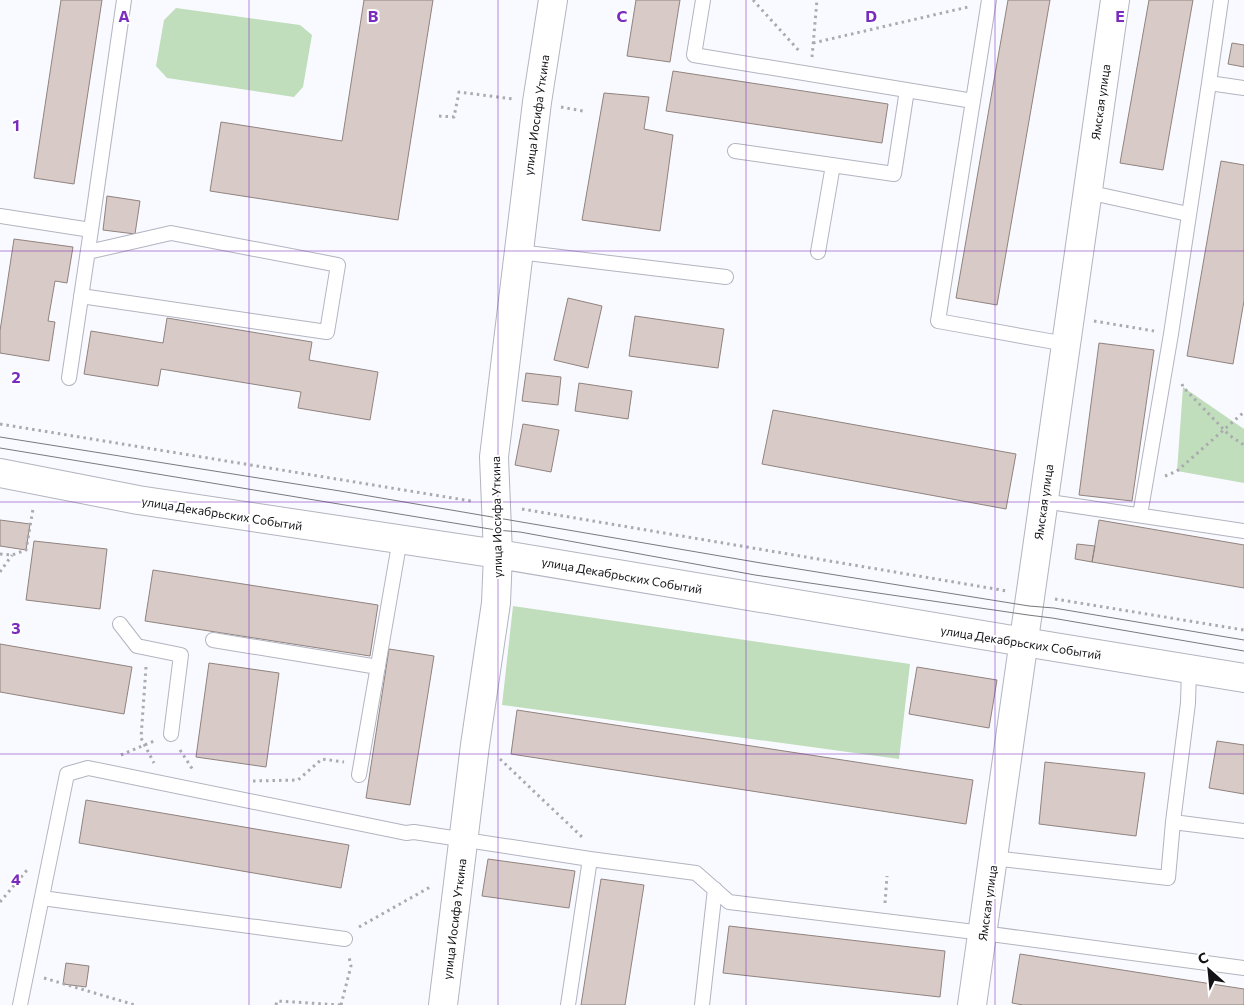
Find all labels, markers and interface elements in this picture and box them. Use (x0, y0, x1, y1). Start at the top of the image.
text: A (118, 6, 130, 25)
text: B (368, 6, 379, 25)
text: C (617, 6, 628, 25)
text: D (865, 6, 877, 25)
text: E (1115, 6, 1125, 25)
street label: улица Иосифа Уткина (521, 54, 551, 176)
street label: Ямская улица (1088, 63, 1112, 141)
text: 1 (12, 115, 20, 134)
text: 2 (11, 367, 21, 386)
street label: улица Иосифа Уткина (488, 456, 504, 578)
street label: Ямская улица (1031, 463, 1055, 541)
street label: улица Декабрьских Событий (141, 493, 303, 533)
street label: улица Декабрьских Событий (541, 554, 703, 596)
text: 3 (11, 618, 21, 637)
street label: улица Декабрьских Событий (940, 622, 1102, 662)
street label: улица Иосифа Уткина (440, 858, 468, 980)
street label: Ямская улица (975, 864, 999, 942)
text: 4 (11, 869, 21, 888)
north arrow (1184, 945, 1234, 995)
text: С (1195, 948, 1211, 968)

